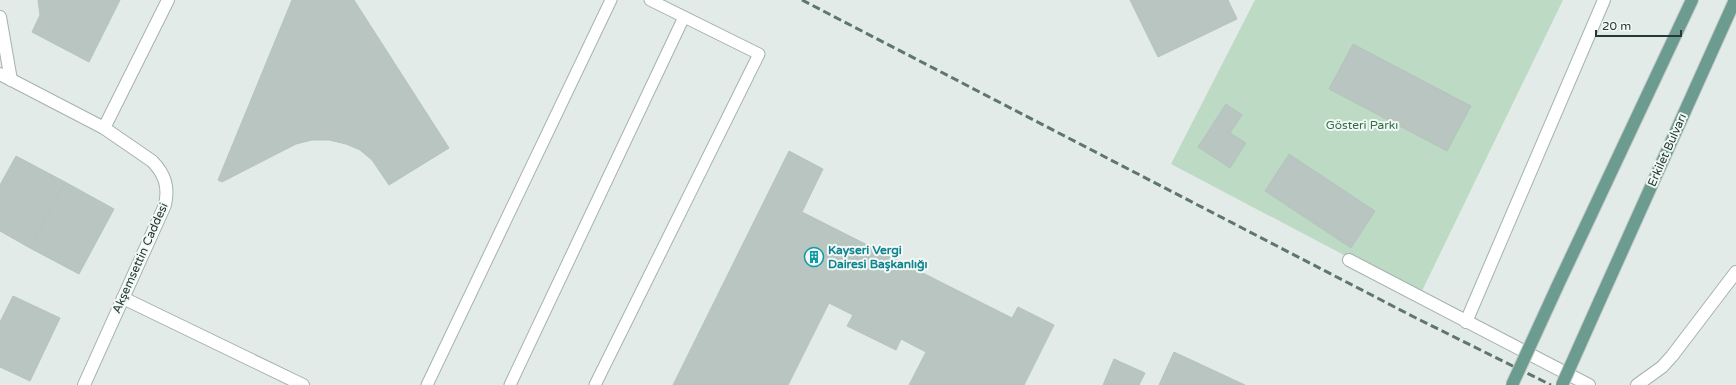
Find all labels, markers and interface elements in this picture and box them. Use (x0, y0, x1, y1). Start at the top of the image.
scale bar (1596, 12, 1681, 38)
text: 20 m (1602, 19, 1631, 33)
street label: Erkilet Bulvarı (1645, 111, 1689, 189)
park label: Gösteri Parkı (1326, 118, 1398, 132)
street label: Akşemsettin Caddesi (109, 200, 171, 316)
place label: Kayseri Vergi Dairesi Başkanlığı (828, 243, 928, 272)
building icon: Kayseri Vergi Dairesi Başkanlığı (803, 246, 825, 268)

